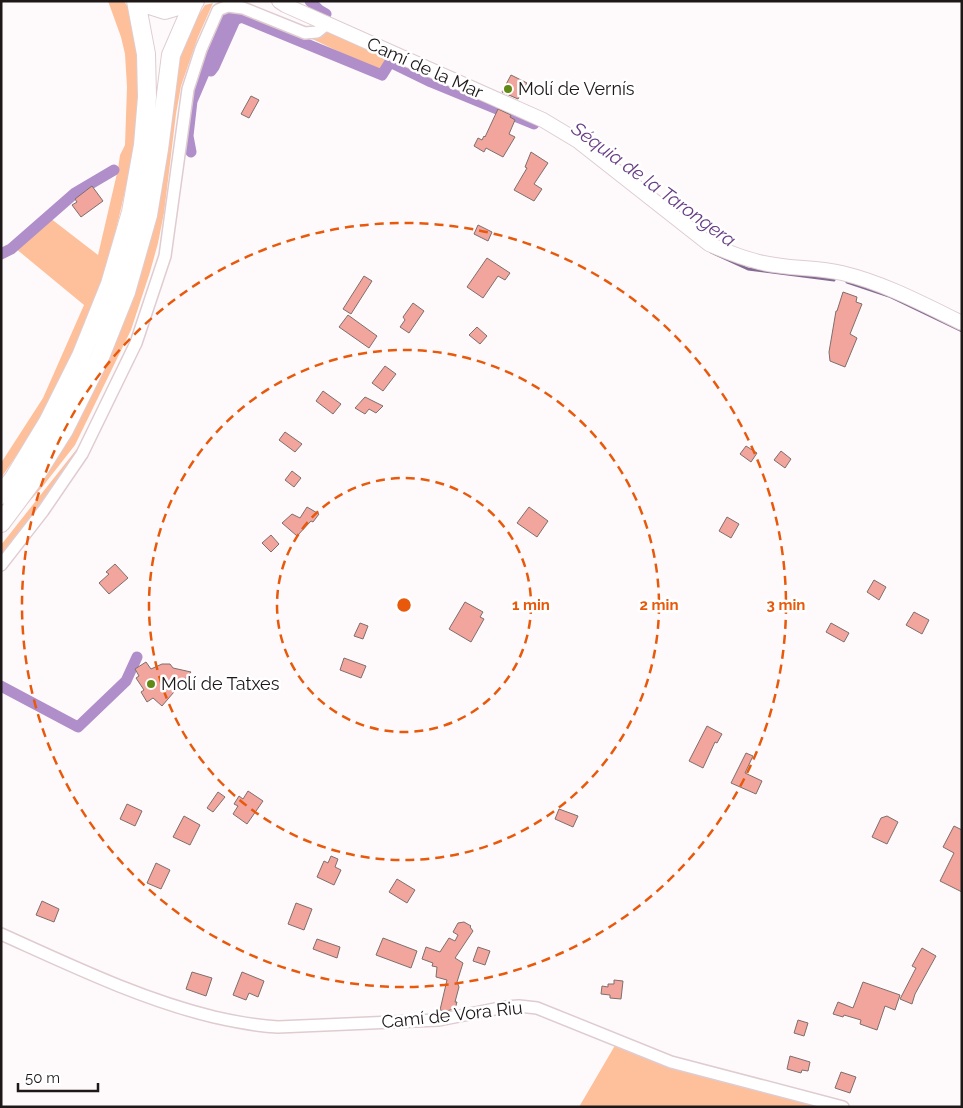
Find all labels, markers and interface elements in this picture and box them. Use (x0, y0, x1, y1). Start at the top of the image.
street label: Camí de la Mar (364, 33, 487, 103)
place label: Molí de Vernís (518, 78, 635, 99)
marker: Molí de Vernís (502, 83, 514, 95)
water label: Séquia de la Tarongera (567, 116, 740, 251)
centre of rings (395, 596, 413, 614)
text: 1 min (512, 596, 550, 614)
text: 2 min (640, 596, 678, 614)
text: 3 min (767, 596, 805, 614)
place label: Molí de Tatxes (161, 673, 280, 694)
marker: Molí de Tatxes (145, 678, 157, 690)
street label: Camí de Vora Riu (380, 997, 523, 1032)
scale bar (18, 1060, 98, 1092)
text: 50 m (25, 1069, 60, 1087)

